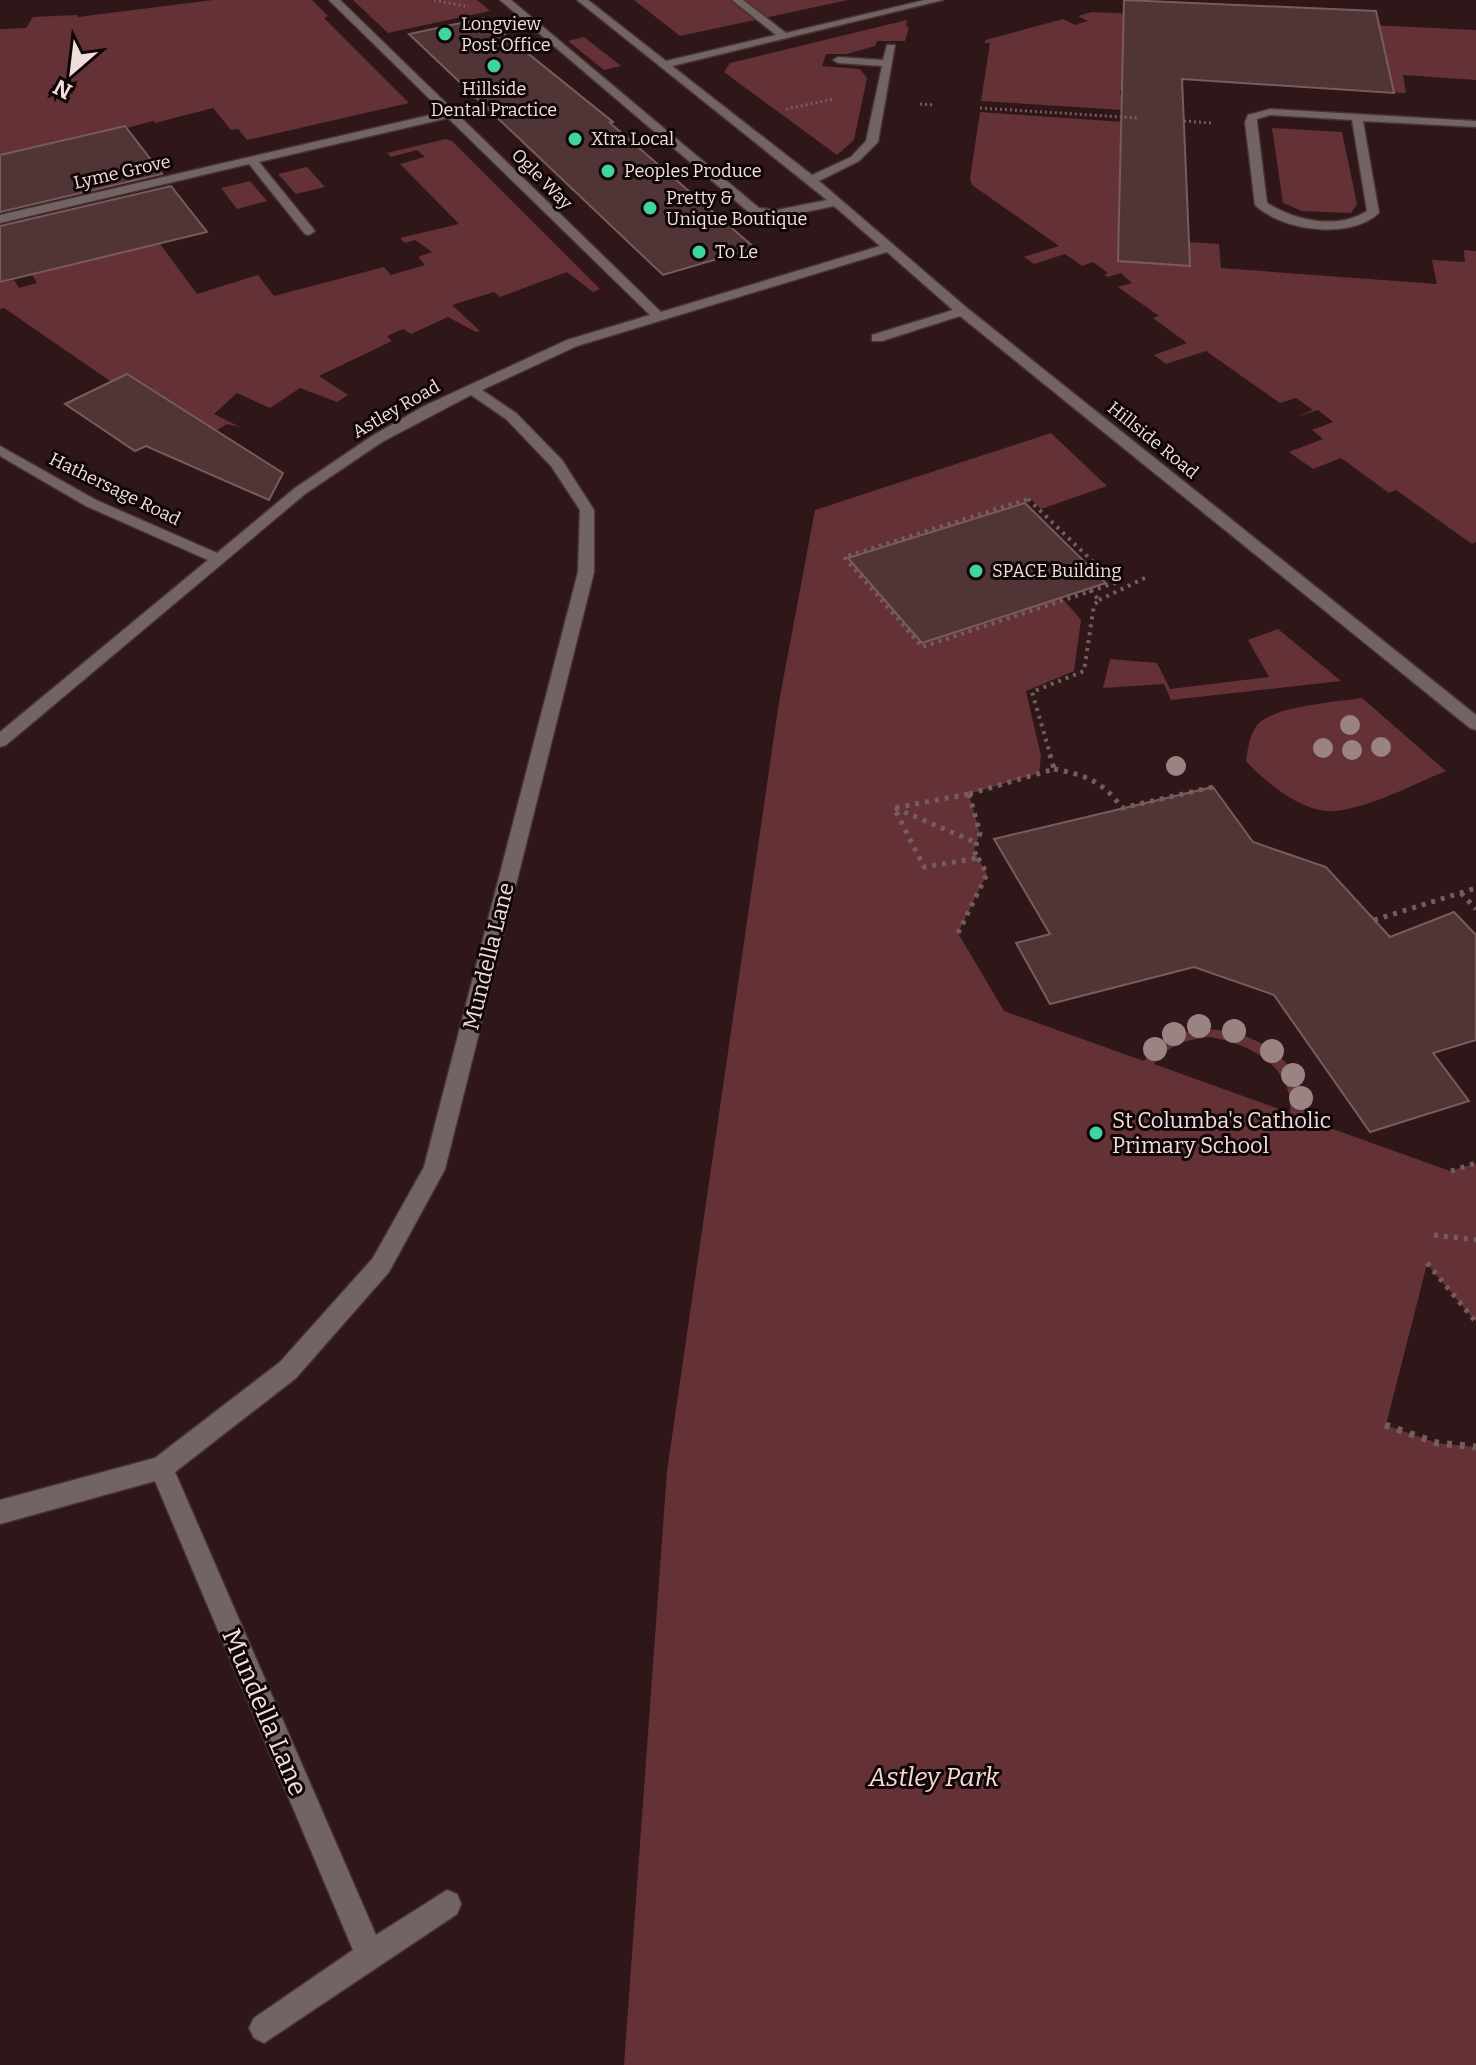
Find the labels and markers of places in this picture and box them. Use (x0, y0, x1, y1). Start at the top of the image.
place label: Longview Post Office (461, 13, 551, 56)
marker: Longview Post Office (436, 25, 454, 43)
marker: Hillside Dental Practice (485, 57, 503, 75)
place label: Hillside Dental Practice (431, 78, 557, 121)
place label: Xtra Local (591, 128, 674, 150)
marker: Xtra Local (566, 130, 584, 148)
place label: Peoples Produce (624, 160, 762, 182)
marker: Peoples Produce (599, 162, 617, 180)
place label: Pretty & Unique Boutique (666, 187, 807, 230)
marker: Pretty & Unique Boutique (641, 199, 659, 217)
place label: To Le (715, 241, 758, 263)
marker: To Le (690, 243, 708, 261)
place label: SPACE Building (992, 560, 1122, 582)
marker: SPACE Building (967, 562, 985, 580)
place label: St Columba's Catholic Primary School (1112, 1107, 1331, 1159)
marker: St Columba's Catholic Primary School (1087, 1124, 1105, 1142)

